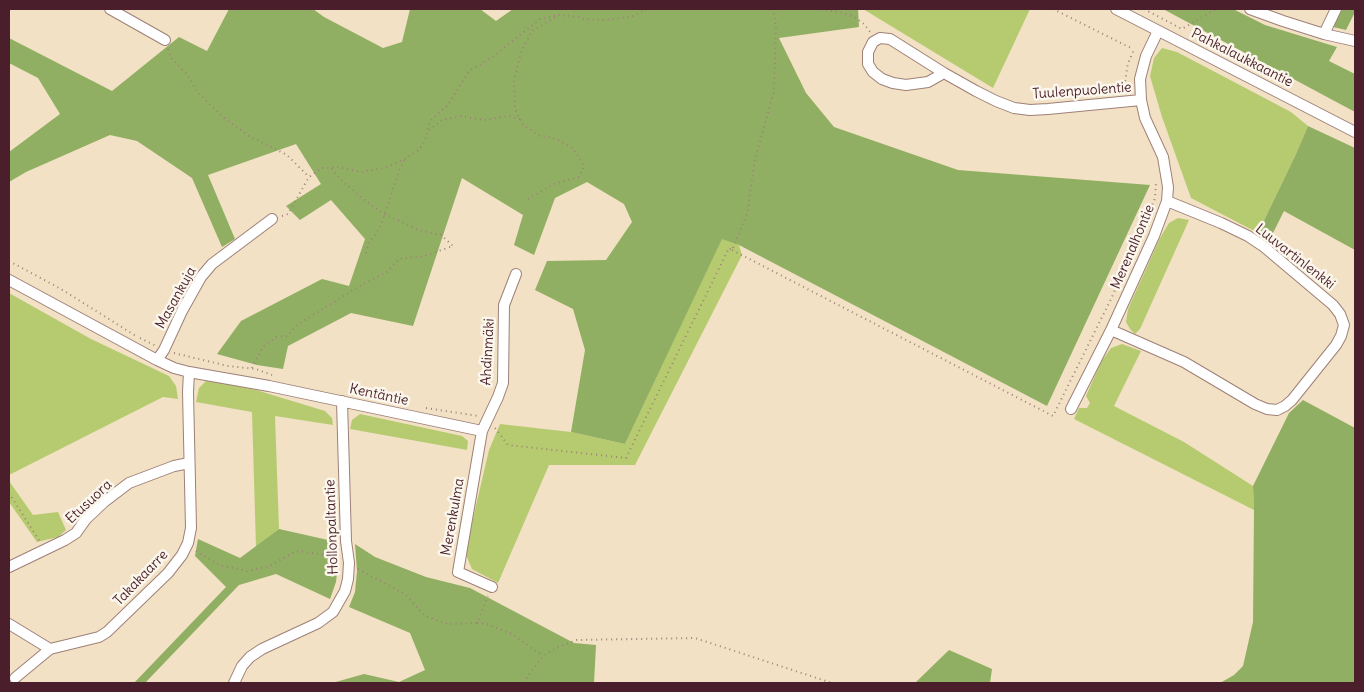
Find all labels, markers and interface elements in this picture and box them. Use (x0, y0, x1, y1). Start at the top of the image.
street label: Pahkalaukkaantie (1188, 25, 1296, 91)
street label: Tuulenpuolentie (1032, 79, 1132, 103)
street label: Merenalhontie (1108, 202, 1158, 292)
street label: Luuvartinlenkki (1252, 221, 1338, 293)
street label: Masankuja (152, 264, 200, 332)
street label: Ahdinmäki (478, 318, 498, 386)
street label: Kentäntie (348, 381, 410, 409)
street label: Etusuora (62, 476, 116, 528)
street label: Merenkulma (438, 477, 468, 557)
street label: Hollonpaltantie (322, 479, 342, 575)
street label: Takakaarre (110, 547, 172, 609)

